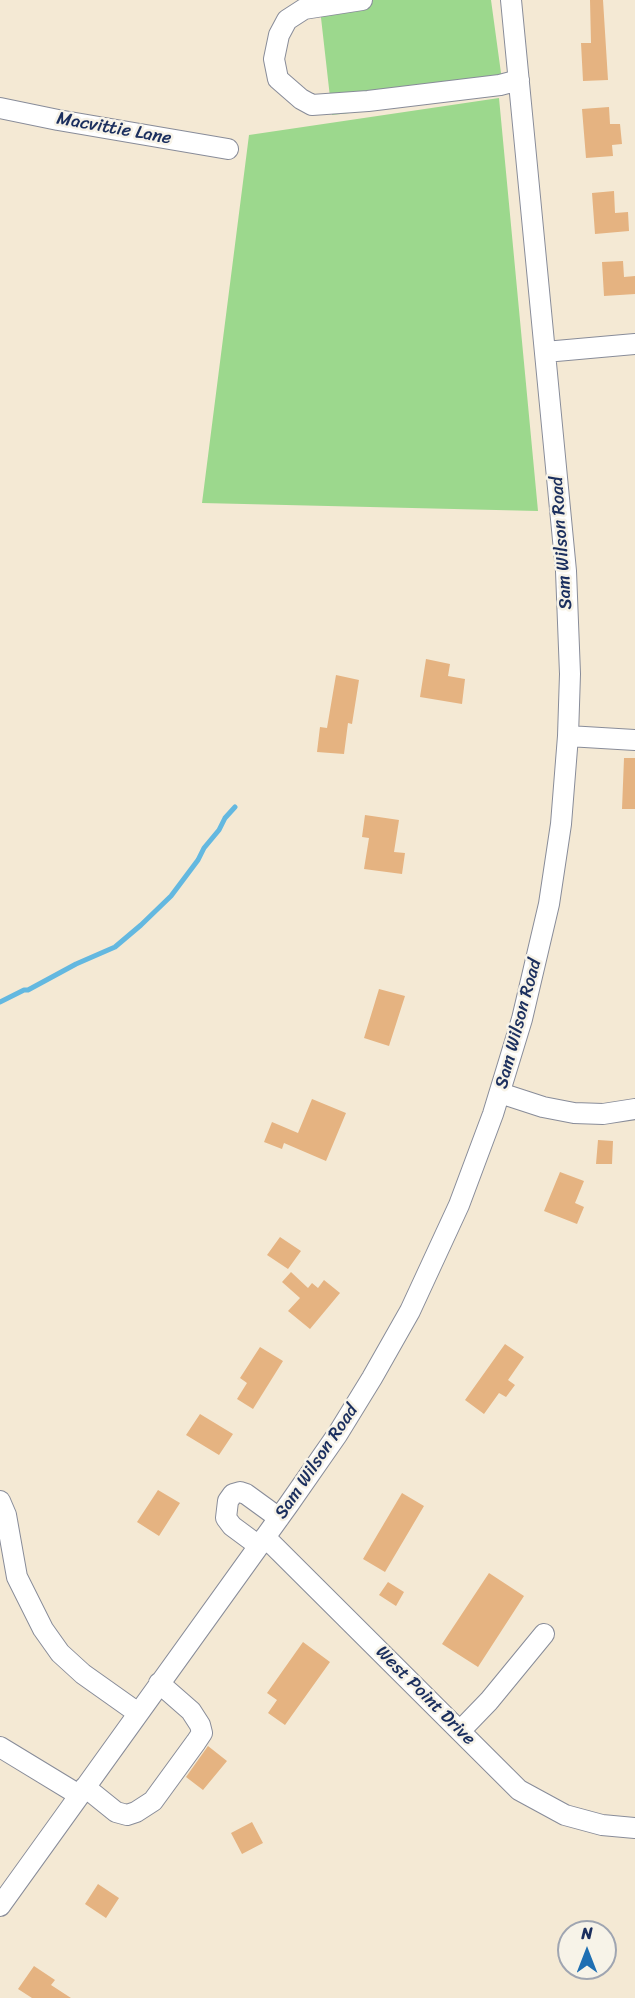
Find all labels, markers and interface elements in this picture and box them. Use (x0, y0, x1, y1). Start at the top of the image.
street label: Macvittie Lane (55, 108, 173, 150)
street label: Sam Wilson Road (547, 476, 577, 610)
street label: Sam Wilson Road (491, 957, 547, 1091)
street label: Sam Wilson Road (271, 1401, 363, 1523)
street label: West Point Drive (371, 1642, 479, 1750)
text: N (581, 1919, 593, 1948)
north arrow (557, 1920, 617, 1980)

